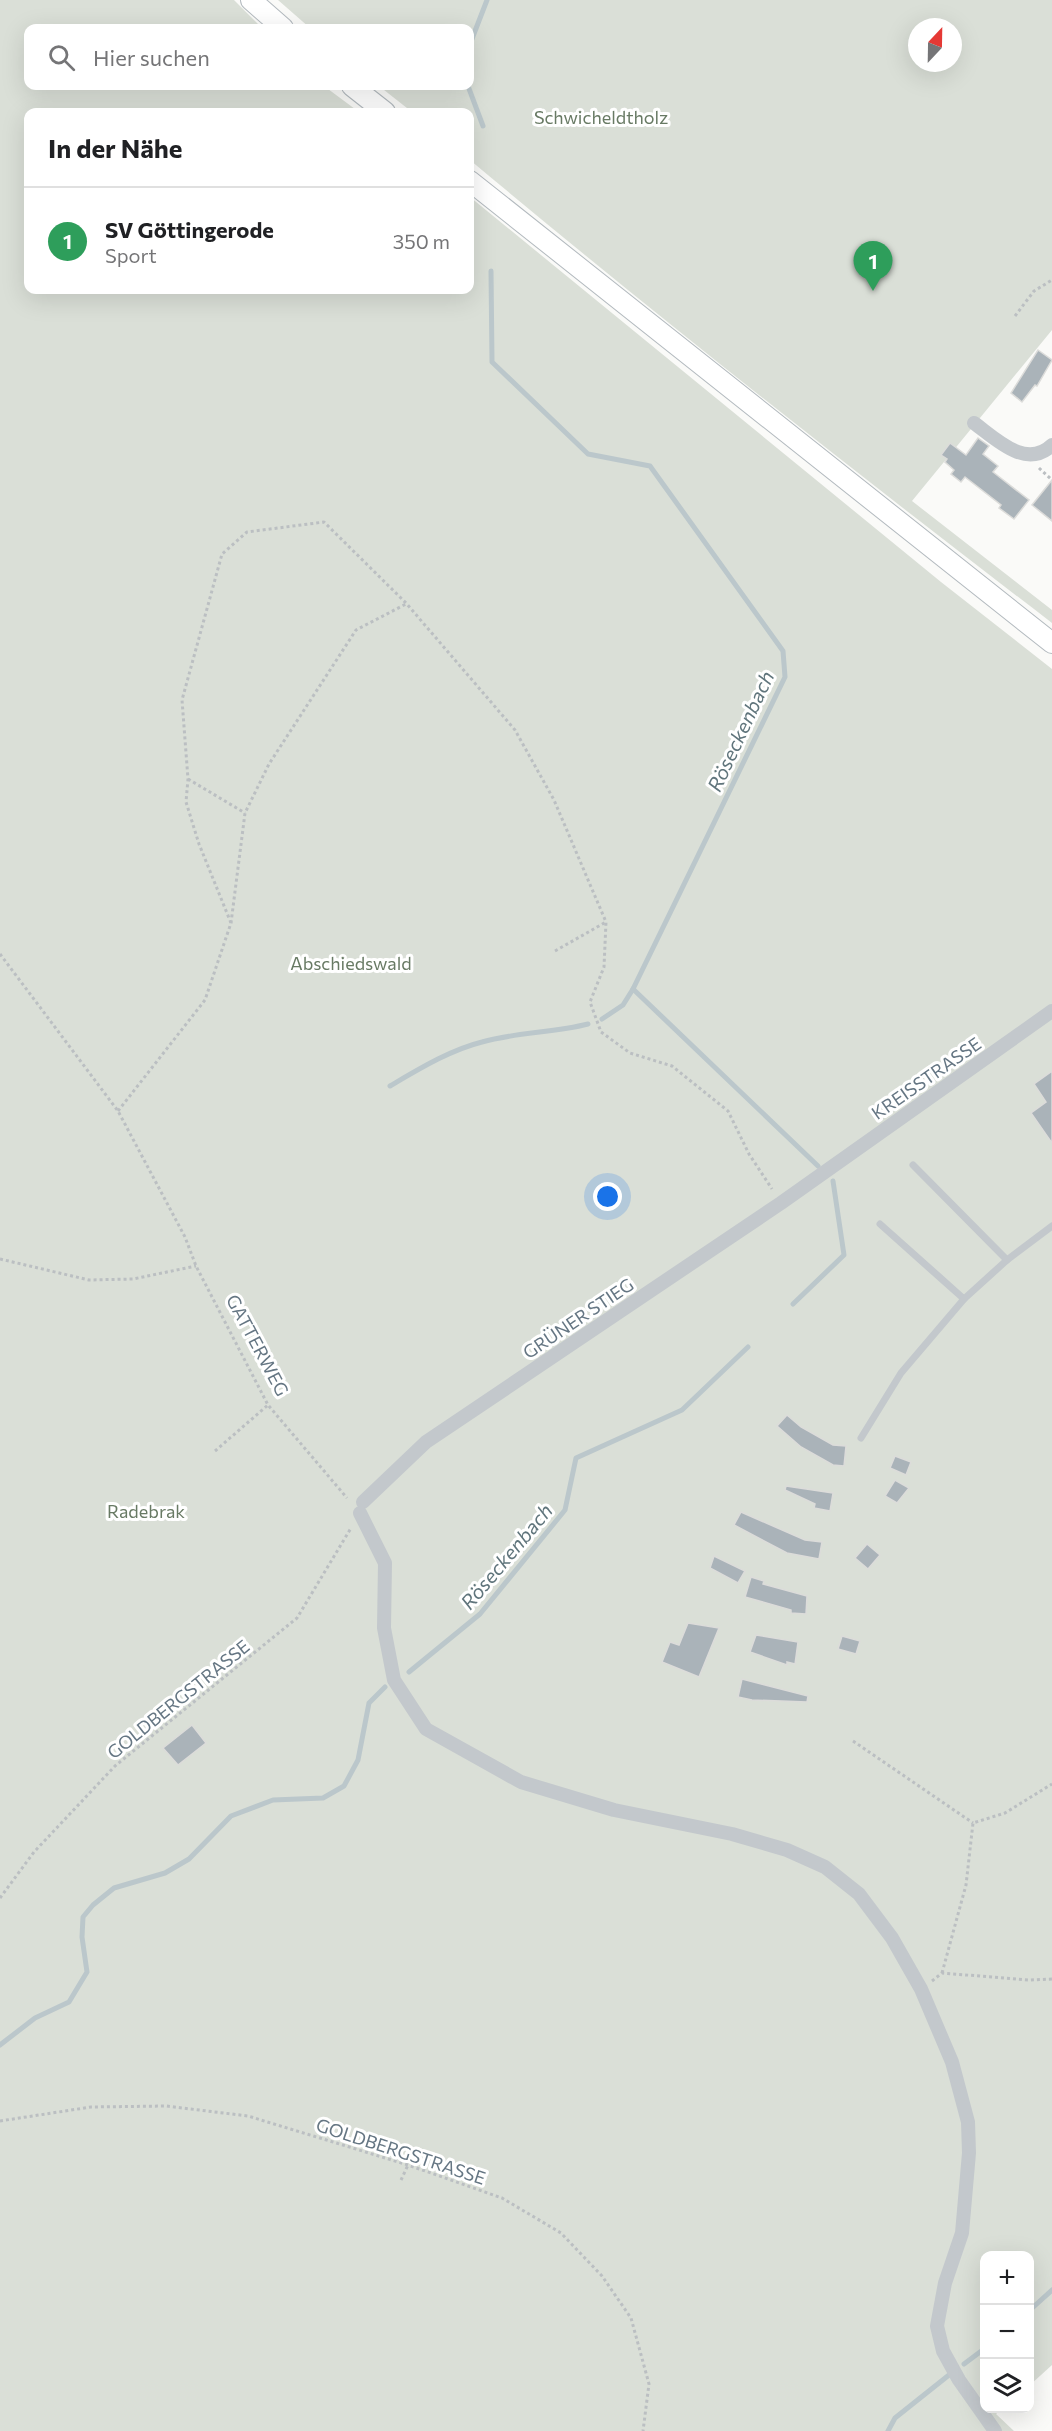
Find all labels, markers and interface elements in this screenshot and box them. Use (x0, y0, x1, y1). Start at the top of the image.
north arrow (908, 18, 962, 72)
search box (24, 24, 474, 90)
icon: search (45, 41, 78, 74)
text: Hier suchen (93, 44, 210, 71)
park label: Schwicheldtholz (534, 106, 668, 128)
text: In der Nähe (48, 132, 183, 163)
text: SV Göttingerode (105, 216, 274, 243)
text: 1 (63, 229, 72, 253)
text: 350 m (393, 229, 450, 253)
pin: 1 (854, 242, 892, 291)
text: Sport (105, 243, 157, 267)
water label: Röseckenbach (702, 667, 778, 795)
park label: Abschiedswald (290, 952, 412, 974)
street label: KREISSTRASSE (867, 1032, 985, 1124)
your location (593, 1182, 622, 1211)
street label: GRÜNER STIEG (519, 1273, 637, 1363)
street label: GATTERWEG (222, 1290, 294, 1400)
water label: Röseckenbach (455, 1498, 557, 1614)
park label: Radebrak (107, 1500, 185, 1522)
street label: GOLDBERGSTRASSE (102, 1635, 254, 1763)
street label: GOLDBERGSTRASSE (313, 2113, 489, 2189)
map controls (980, 2251, 1034, 2413)
button: + (980, 2251, 1034, 2305)
button: − (980, 2305, 1034, 2359)
button: layers (980, 2359, 1034, 2413)

